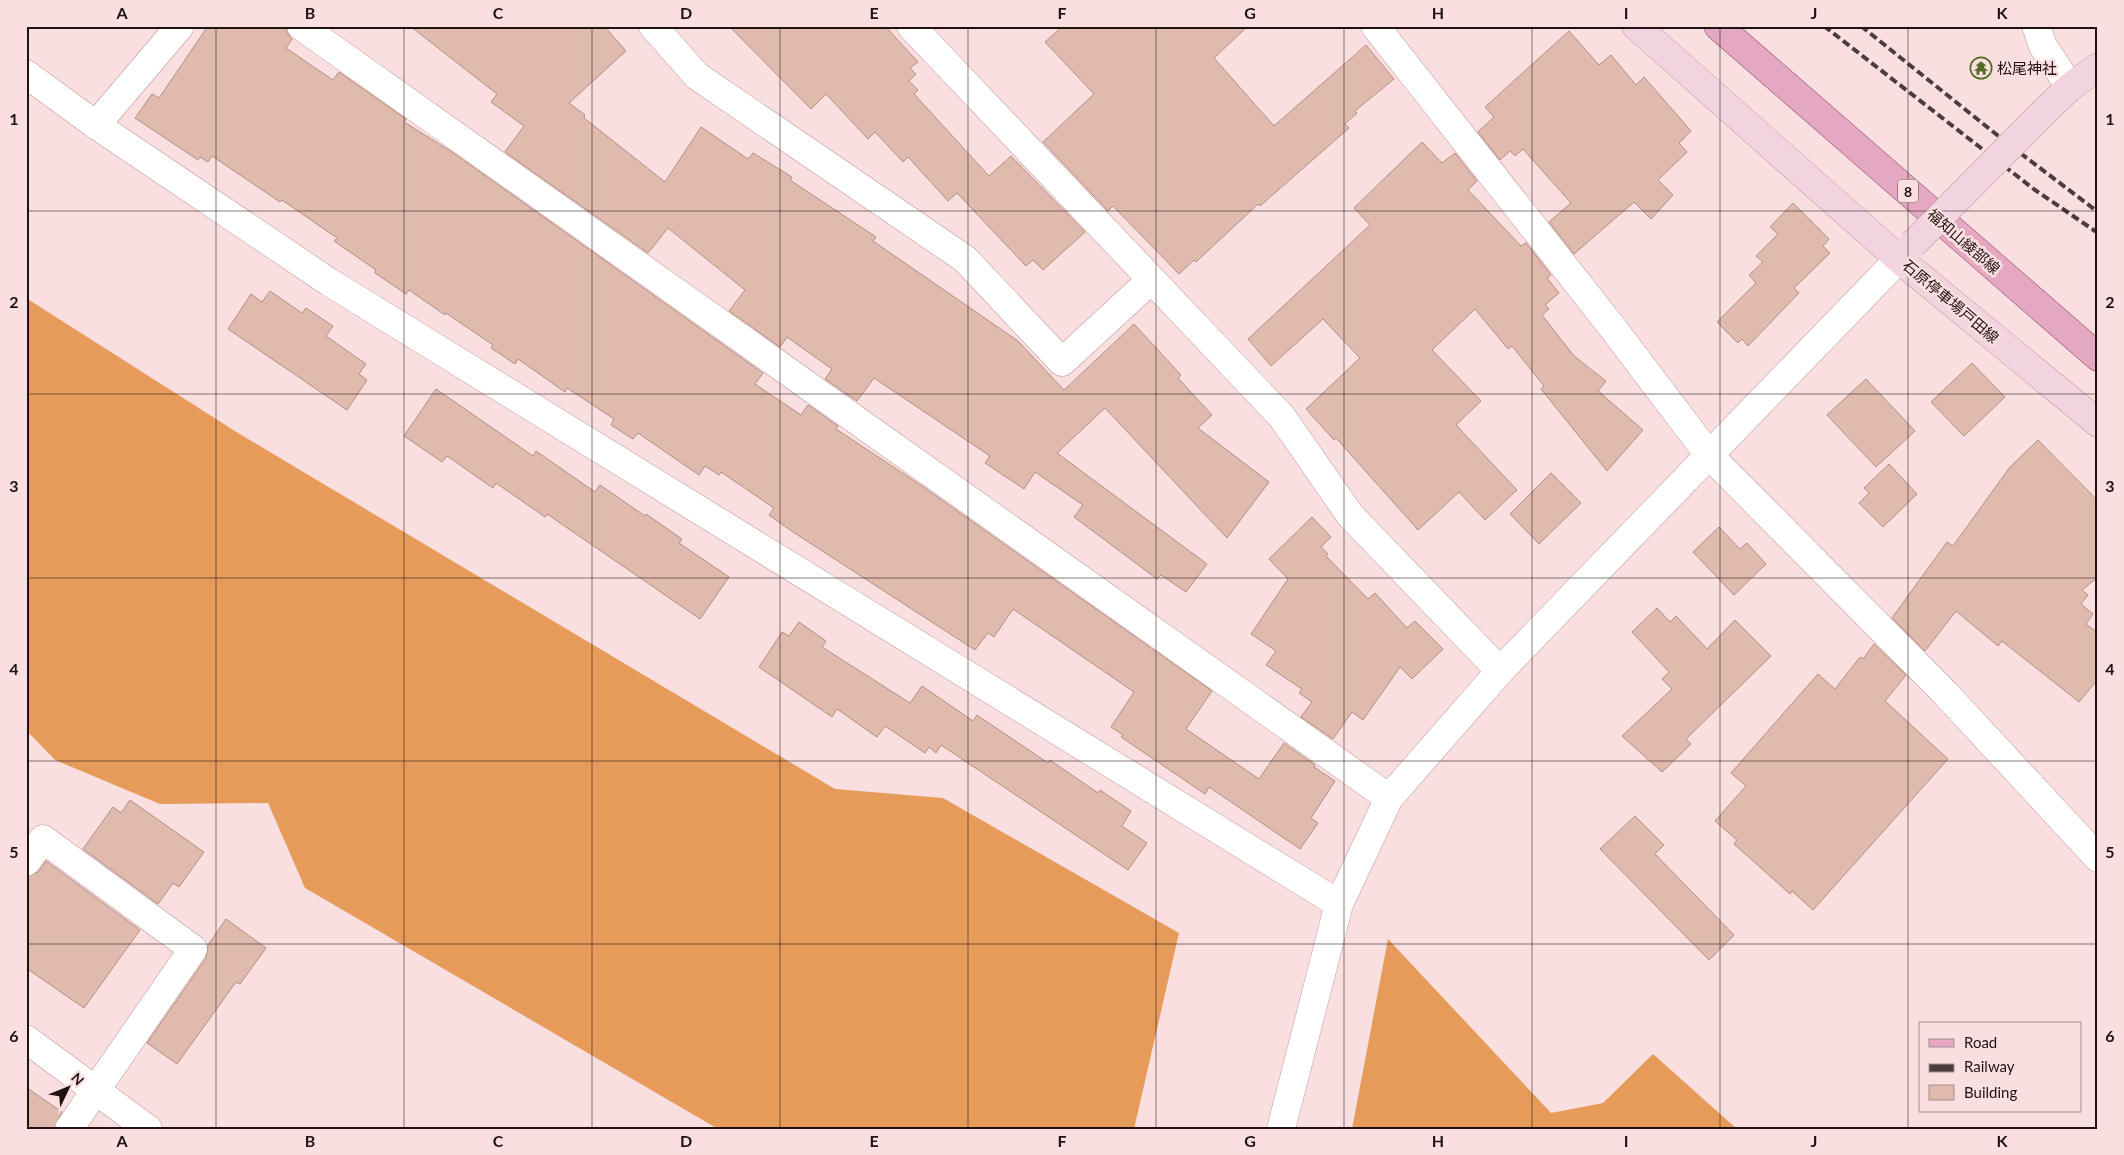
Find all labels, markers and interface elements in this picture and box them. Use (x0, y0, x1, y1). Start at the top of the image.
text: A (115, 3, 128, 22)
text: B (305, 3, 315, 22)
text: C (493, 3, 504, 22)
text: D (680, 3, 692, 22)
text: E (869, 3, 879, 22)
text: F (1057, 3, 1067, 22)
text: G (1244, 3, 1256, 22)
text: H (1432, 3, 1444, 22)
text: I (1624, 3, 1628, 22)
text: J (1811, 3, 1817, 22)
text: K (1997, 3, 2009, 22)
temple icon: 松尾神社 (1969, 56, 1993, 80)
place label: 松尾神社 (1997, 59, 2057, 77)
text: 1 (9, 109, 19, 128)
text: 1 (2105, 109, 2115, 128)
road number: 8 (1898, 180, 1918, 202)
street label: 福知山綾部線 (1924, 205, 2004, 277)
street label: 石原停車場戸田線 (1899, 256, 2003, 346)
text: 2 (9, 292, 19, 311)
text: 2 (2105, 292, 2115, 311)
text: 3 (9, 476, 19, 495)
text: 3 (2105, 476, 2115, 495)
text: 4 (9, 659, 19, 678)
text: 4 (2105, 659, 2115, 678)
text: 5 (9, 842, 19, 861)
text: 5 (2105, 842, 2115, 861)
legend (1919, 1022, 2082, 1112)
text: 6 (9, 1026, 19, 1045)
text: 6 (2105, 1026, 2115, 1045)
text: Road (1964, 1033, 1997, 1051)
text: Railway (1964, 1057, 2015, 1075)
north arrow (42, 1062, 92, 1112)
text: N (68, 1069, 88, 1089)
text: Building (1964, 1083, 2017, 1101)
text: A (115, 1131, 128, 1150)
text: B (305, 1131, 315, 1150)
text: C (493, 1131, 504, 1150)
text: D (680, 1131, 692, 1150)
text: E (869, 1131, 879, 1150)
text: F (1057, 1131, 1067, 1150)
text: G (1244, 1131, 1256, 1150)
text: H (1432, 1131, 1444, 1150)
text: I (1624, 1131, 1628, 1150)
text: J (1811, 1131, 1817, 1150)
text: K (1997, 1131, 2009, 1150)

